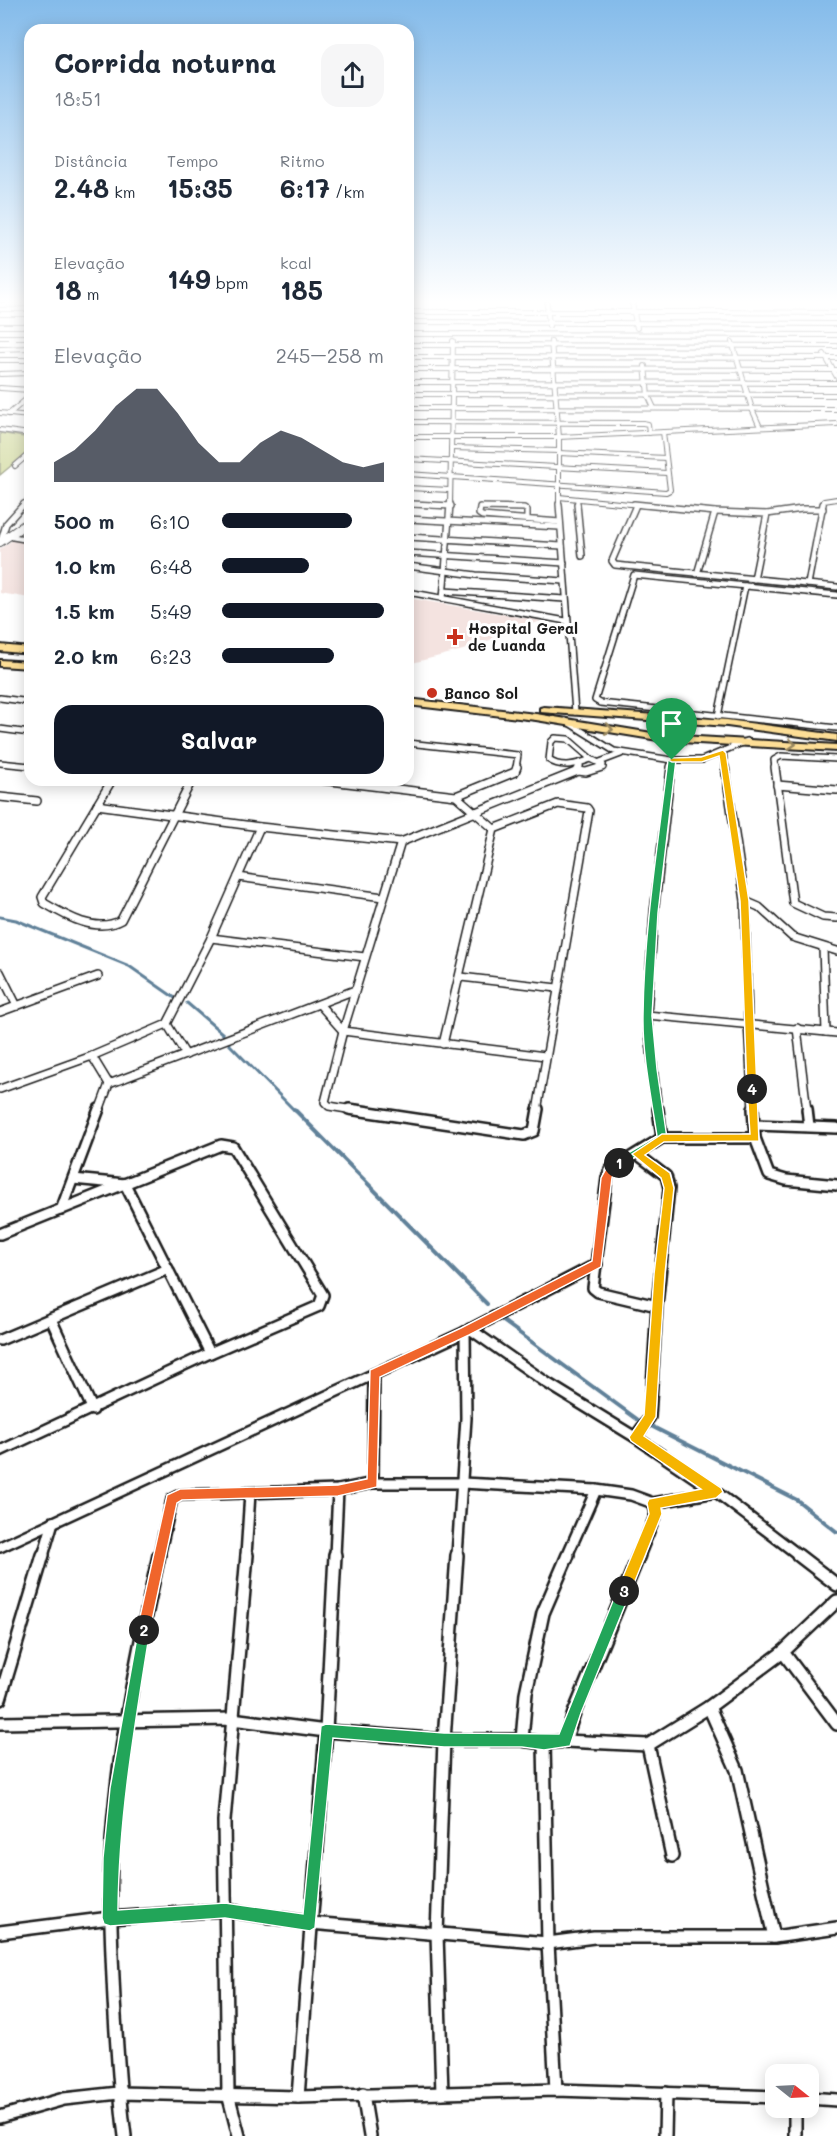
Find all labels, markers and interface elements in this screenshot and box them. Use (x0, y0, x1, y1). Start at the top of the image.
button: share (321, 44, 384, 107)
text: Corrida noturna (54, 45, 277, 80)
text: 18:51 (54, 85, 102, 111)
text: Distância (54, 150, 128, 171)
text: Tempo (167, 150, 218, 171)
text: Ritmo (280, 150, 324, 171)
text: 2.48 (54, 171, 109, 205)
text: 15:35 (167, 171, 233, 205)
text: 6:17 (280, 171, 330, 205)
text: km (109, 181, 136, 202)
text: /km (330, 181, 365, 202)
text: Elevação (54, 252, 124, 273)
text: kcal (280, 252, 312, 273)
text: 149 (167, 262, 211, 296)
text: bpm (211, 272, 249, 293)
text: 18 (54, 273, 82, 307)
text: 185 (280, 273, 323, 307)
text: m (82, 283, 100, 304)
text: Elevação (54, 342, 142, 368)
text: 245–258 m (276, 342, 384, 368)
text: 500 m (54, 508, 114, 534)
text: 6:10 (150, 508, 190, 534)
text: 1.0 km (54, 553, 116, 579)
text: 6:48 (150, 553, 192, 579)
text: 1.5 km (54, 598, 115, 624)
text: 5:49 (150, 598, 191, 624)
place label: Hospital Geral de Luanda (468, 618, 578, 655)
marker: Hospital Geral de Luanda (446, 628, 464, 646)
text: 2.0 km (54, 643, 118, 669)
text: 6:23 (150, 643, 191, 669)
place label: Banco Sol (444, 683, 518, 703)
marker: Banco Sol (425, 686, 439, 700)
pin (646, 698, 697, 760)
button: Salvar (54, 705, 384, 774)
icon: arrive (655, 707, 688, 740)
one-way arrow (603, 722, 613, 735)
one-way arrow (787, 738, 796, 751)
pin: 4 (737, 1074, 767, 1104)
text: 4 (747, 1078, 757, 1099)
pin: 1 (604, 1148, 634, 1178)
text: 1 (615, 1152, 623, 1173)
pin: 3 (609, 1576, 639, 1606)
text: 3 (619, 1580, 629, 1601)
pin: 2 (129, 1615, 159, 1645)
text: 2 (140, 1619, 148, 1640)
north arrow (765, 2064, 819, 2118)
map controls (765, 2064, 819, 2118)

